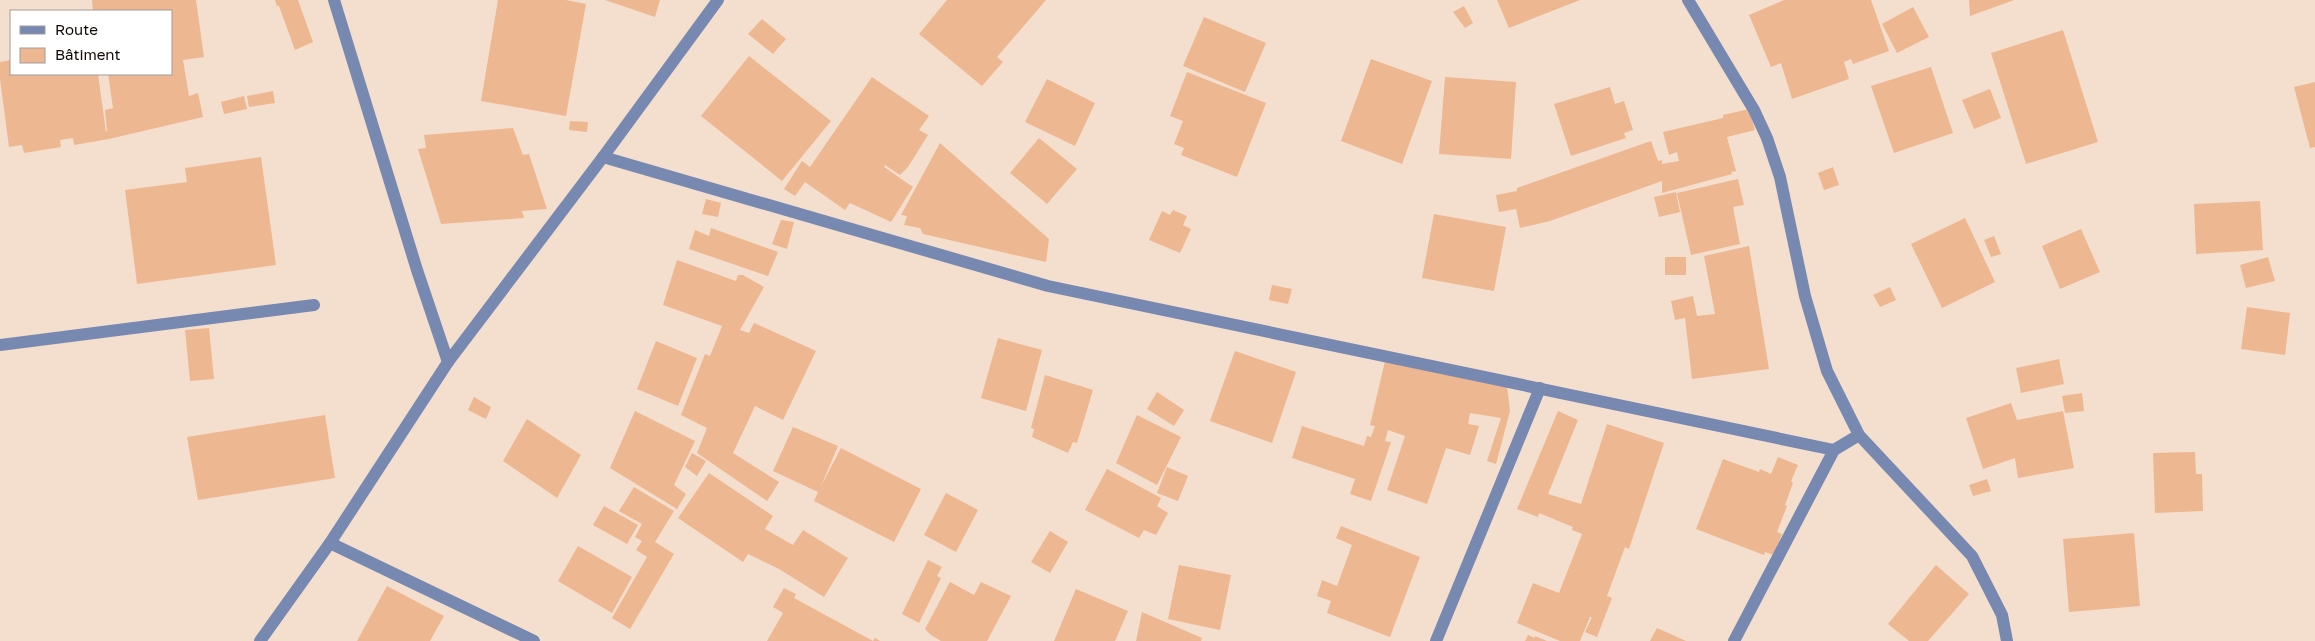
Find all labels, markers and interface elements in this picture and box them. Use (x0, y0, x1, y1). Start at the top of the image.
legend (10, 10, 172, 75)
text: Route (55, 20, 98, 38)
text: Bâtiment (55, 45, 120, 63)

